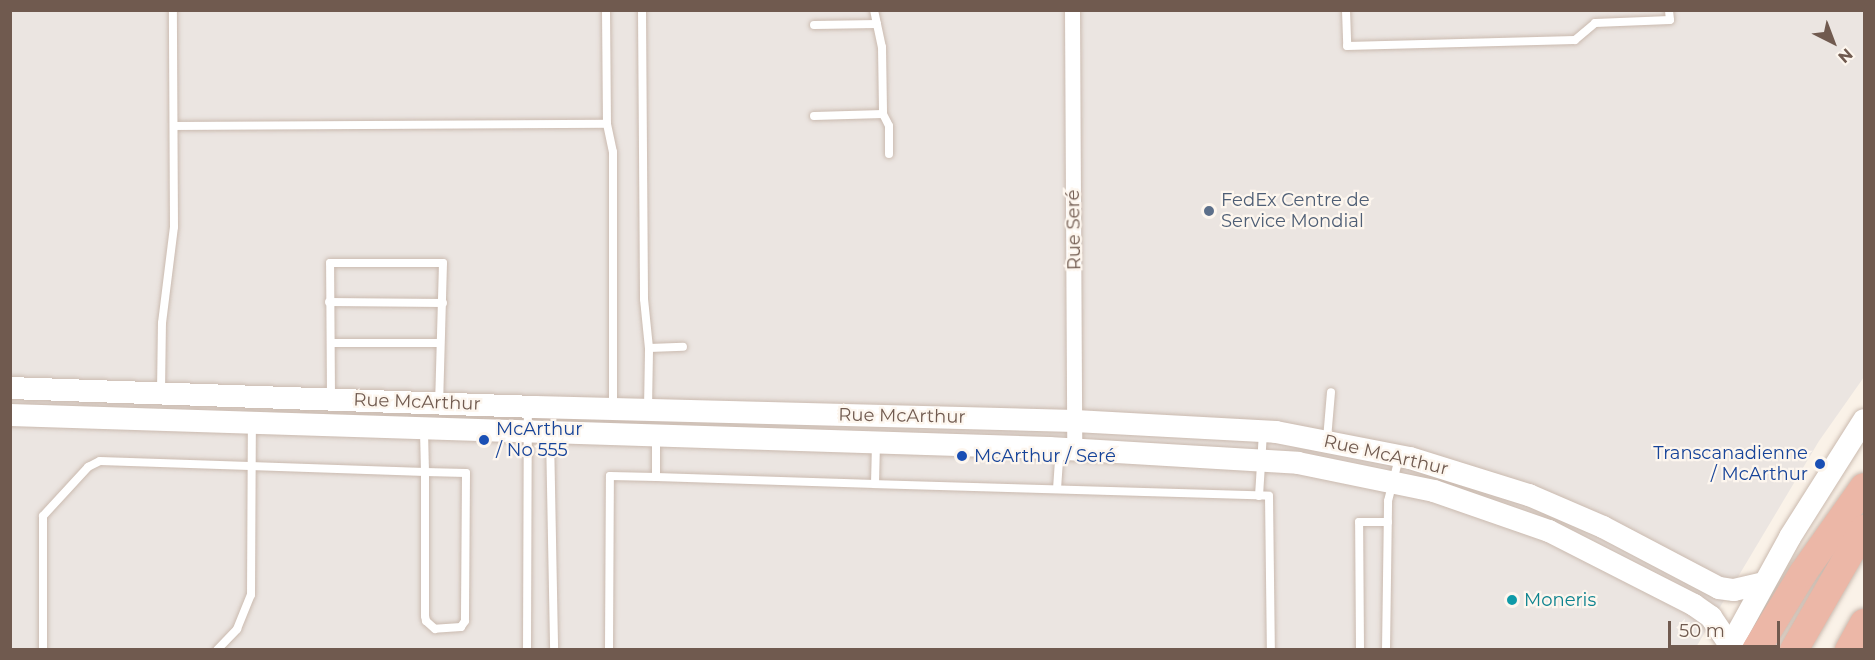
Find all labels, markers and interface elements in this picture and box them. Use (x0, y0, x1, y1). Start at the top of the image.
north arrow (1803, 12, 1863, 72)
text: N (1834, 44, 1857, 67)
street label: Rue Seré (1062, 190, 1086, 270)
place label: FedEx Centre de Service Mondial (1221, 190, 1370, 232)
marker: FedEx Centre de Service Mondial (1202, 204, 1216, 218)
street label: Rue McArthur (353, 389, 481, 415)
street label: Rue McArthur (838, 404, 966, 428)
place label: McArthur / No 555 (496, 419, 583, 462)
street label: Rue McArthur (1322, 430, 1450, 480)
marker: McArthur / No 555 (477, 433, 491, 447)
place label: Transcanadienne / McArthur (1653, 443, 1808, 486)
place label: McArthur / Seré (974, 445, 1116, 467)
marker: McArthur / Seré (955, 449, 969, 463)
marker: Transcanadienne / McArthur (1813, 457, 1827, 471)
place label: Moneris (1524, 589, 1596, 611)
marker: Moneris (1505, 593, 1519, 607)
scale bar (1671, 609, 1784, 647)
text: 50 m (1679, 620, 1725, 642)

